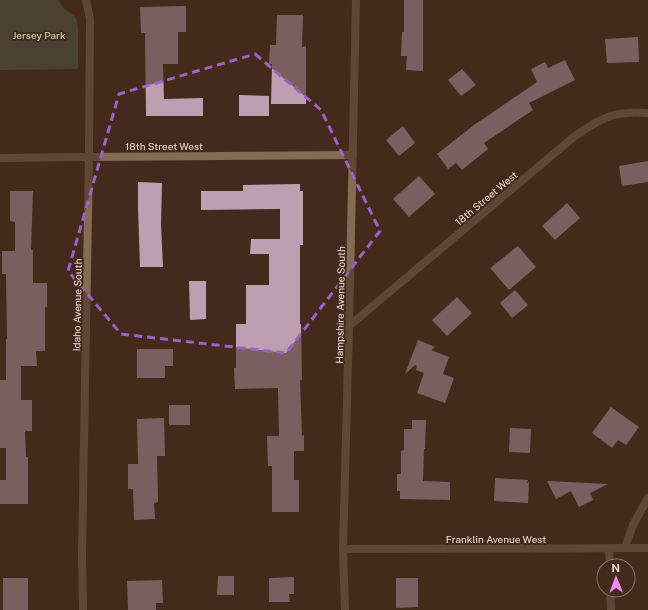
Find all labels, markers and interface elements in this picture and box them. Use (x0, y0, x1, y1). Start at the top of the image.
park label: Jersey Park (12, 29, 66, 41)
street label: 18th Street West (125, 140, 203, 152)
street label: 18th Street West (452, 168, 520, 228)
street label: Hampshire Avenue South (333, 246, 347, 364)
street label: Idaho Avenue South (70, 258, 84, 351)
street label: Franklin Avenue West (446, 533, 546, 545)
north arrow (596, 558, 636, 598)
text: N (611, 562, 620, 574)

